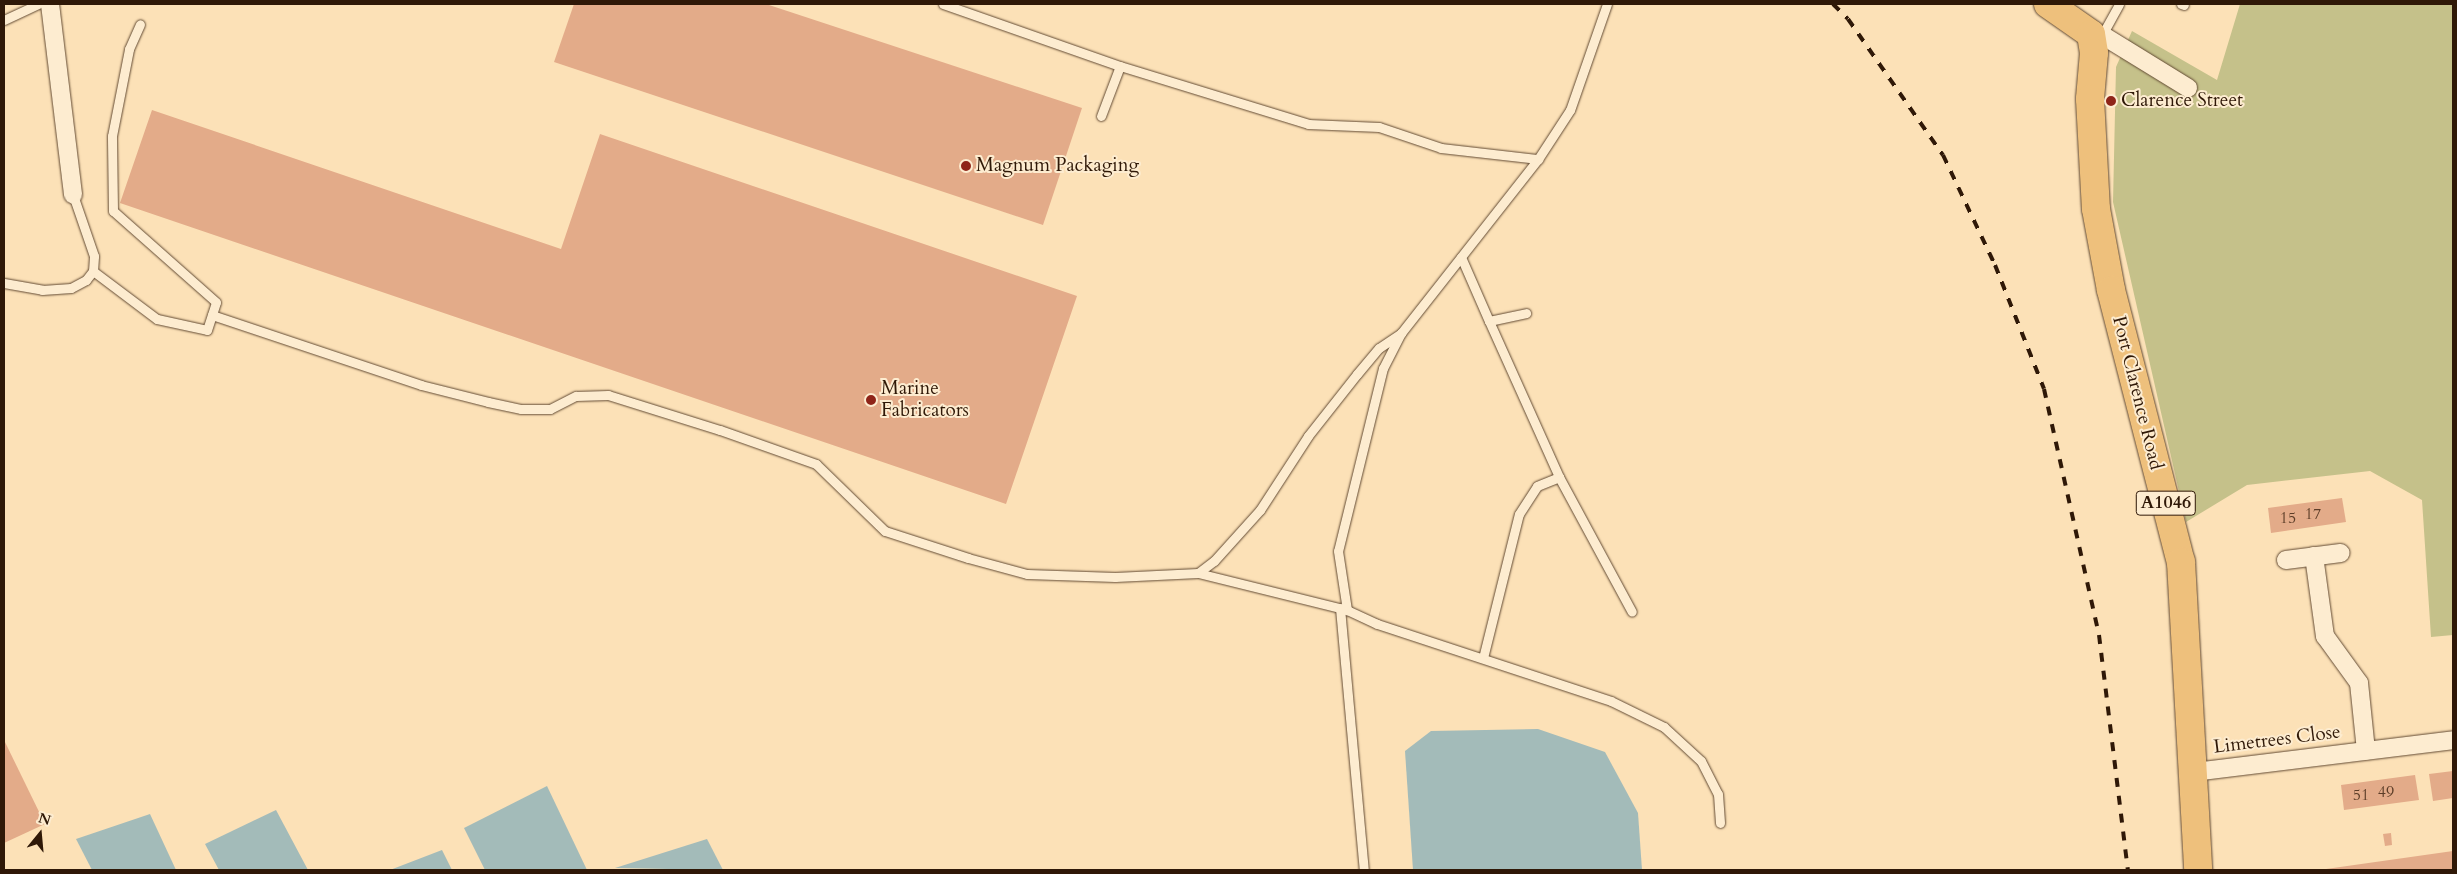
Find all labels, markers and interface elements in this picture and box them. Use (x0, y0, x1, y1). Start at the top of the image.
place label: Clarence Street (2121, 90, 2243, 112)
marker: Clarence Street (2105, 95, 2117, 107)
place label: Magnum Packaging (976, 155, 1139, 177)
marker: Magnum Packaging (960, 160, 972, 172)
street label: Port Clarence Road (2107, 314, 2167, 472)
place label: Marine Fabricators (881, 378, 969, 422)
marker: Marine Fabricators (865, 394, 877, 406)
road number: A1046 (2135, 488, 2197, 518)
house number: 17 (2305, 504, 2321, 524)
house number: 15 (2280, 508, 2296, 528)
street label: Limetrees Close (2212, 721, 2342, 759)
house number: 49 (2378, 782, 2394, 802)
house number: 51 (2353, 785, 2369, 805)
text: N (36, 808, 53, 830)
north arrow (15, 809, 65, 859)

